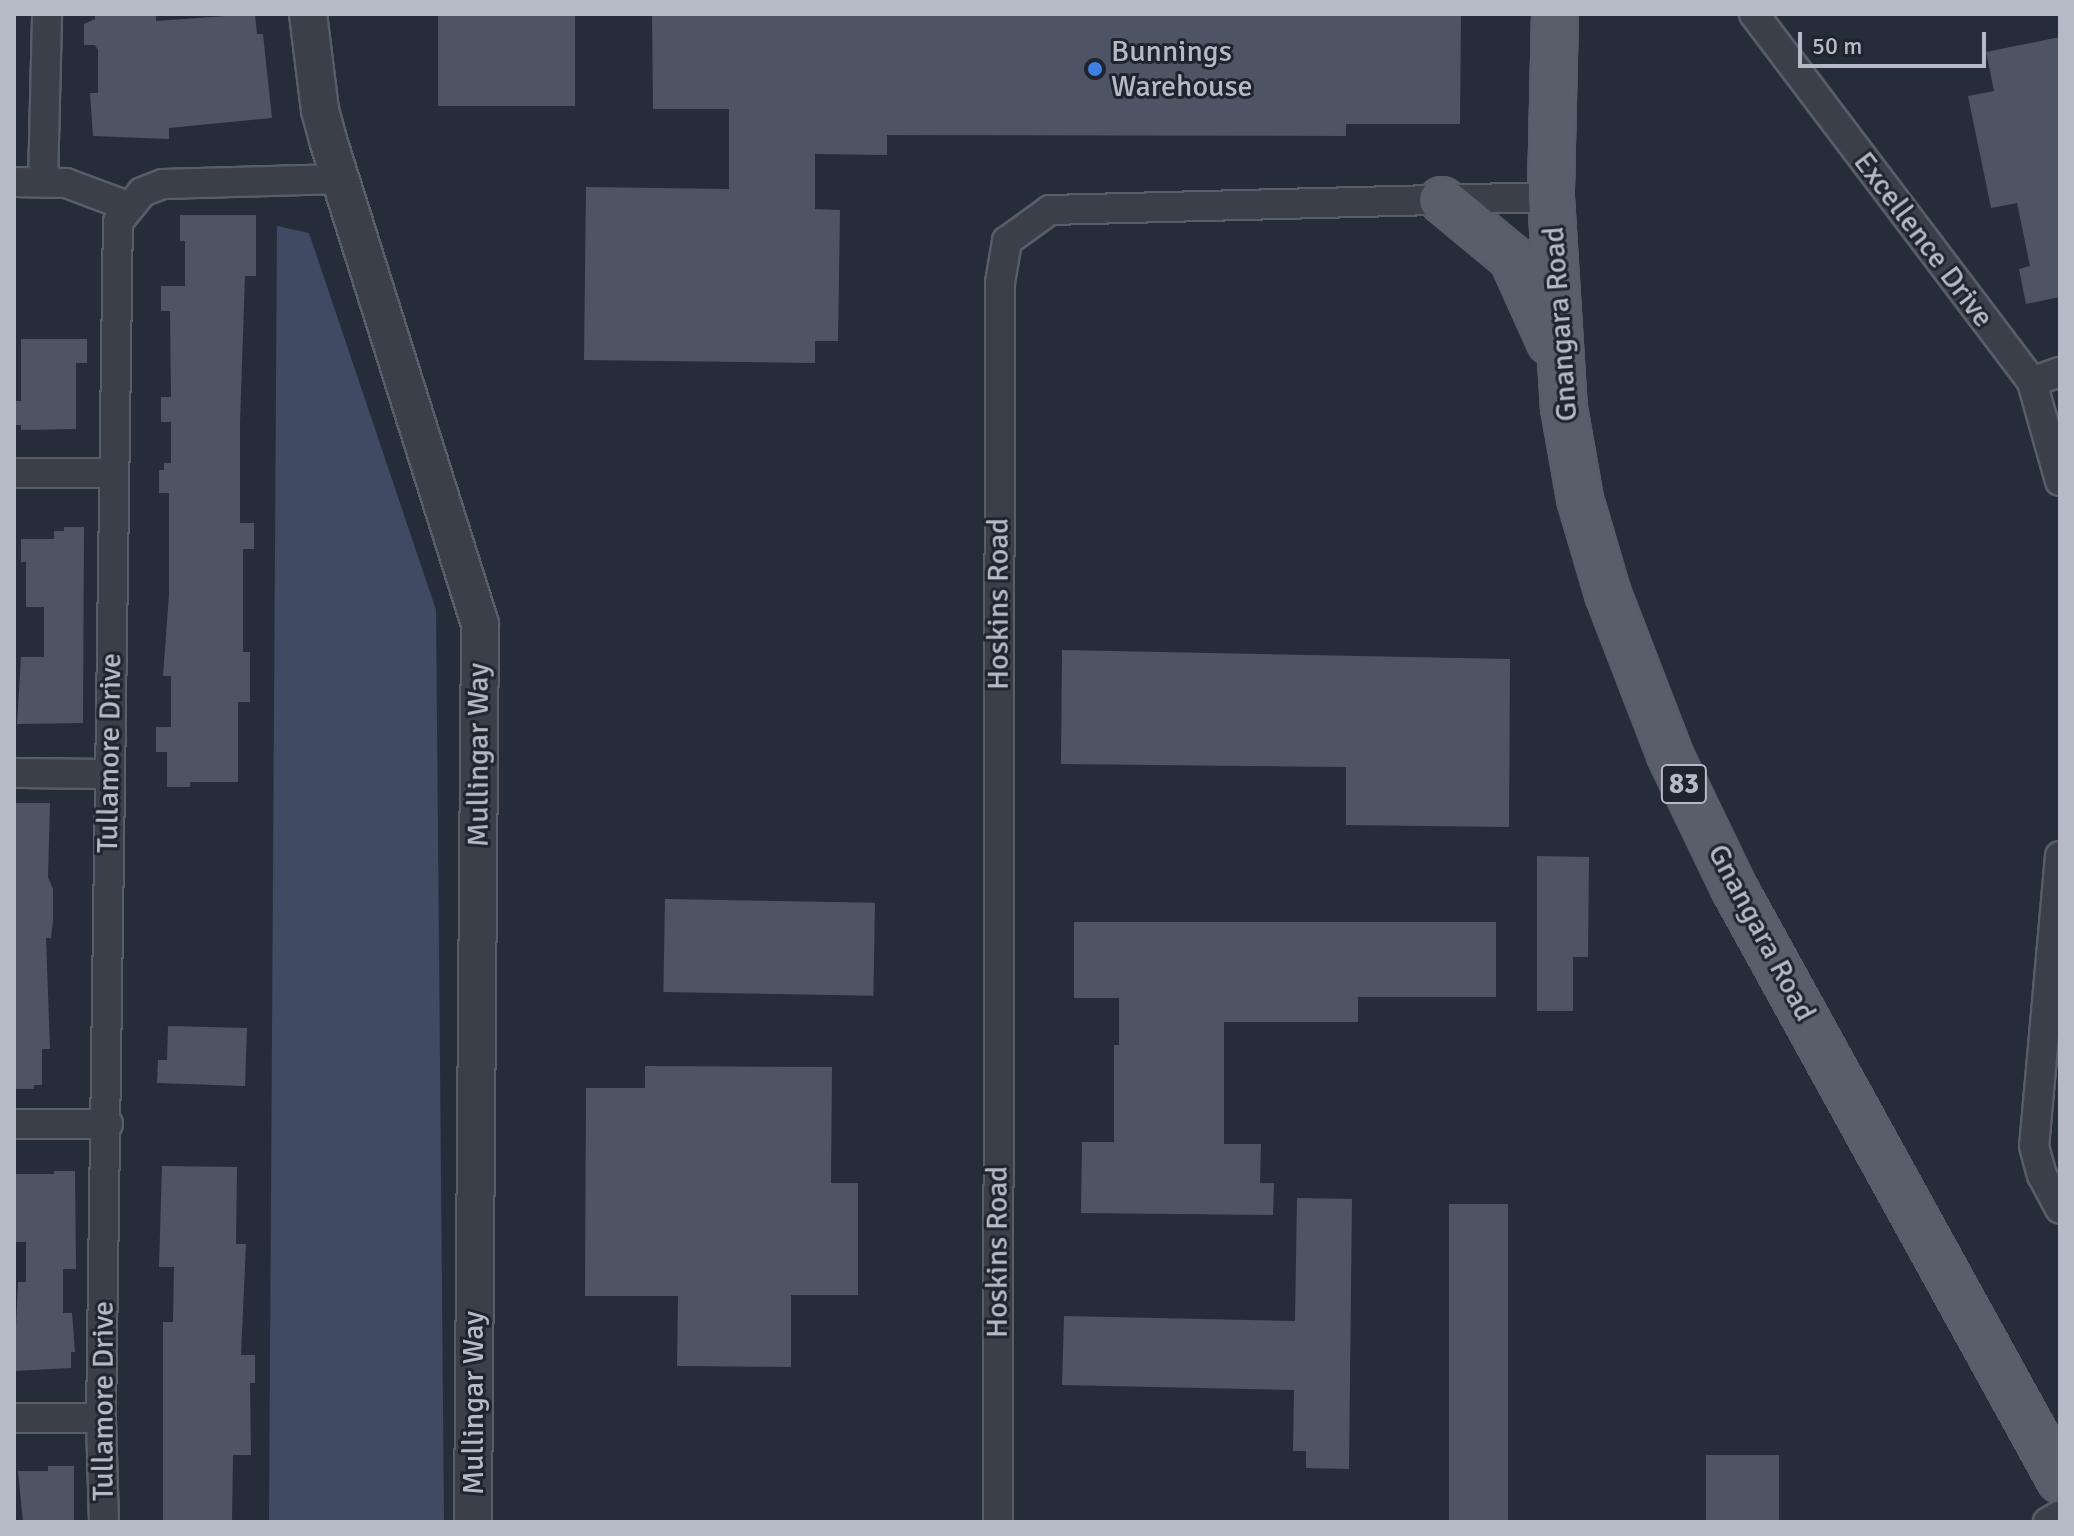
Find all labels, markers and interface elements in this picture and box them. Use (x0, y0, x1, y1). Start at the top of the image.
scale bar (1802, 16, 1990, 66)
text: 50 m (1812, 31, 1862, 61)
place label: Bunnings Warehouse (1111, 34, 1253, 104)
marker: Bunnings Warehouse (1086, 60, 1104, 78)
street label: Excellence Drive (1845, 145, 2001, 335)
street label: Gnangara Road (1536, 225, 1586, 423)
street label: Hoskins Road (981, 518, 1017, 690)
street label: Tullamore Drive (90, 653, 130, 853)
street label: Mullingar Way (461, 663, 497, 847)
road number: 83 (1660, 760, 1708, 808)
street label: Gnangara Road (1699, 838, 1823, 1028)
street label: Hoskins Road (980, 1166, 1016, 1338)
street label: Tullamore Drive (86, 1301, 122, 1501)
street label: Mullingar Way (456, 1311, 492, 1495)

